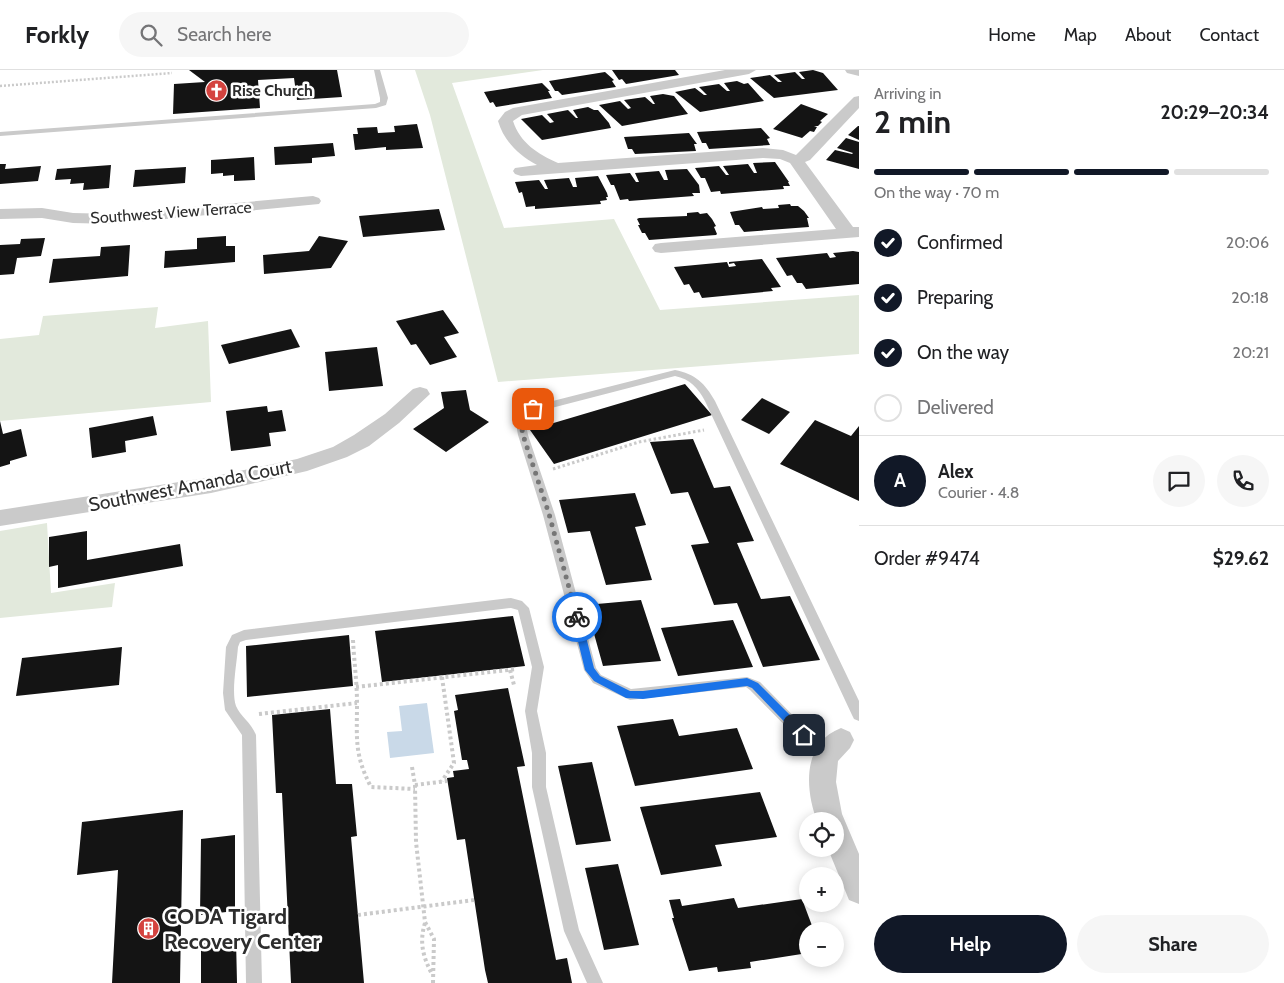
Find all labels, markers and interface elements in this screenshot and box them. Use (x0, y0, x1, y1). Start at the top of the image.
search box (119, 12, 469, 57)
text: Forkly (25, 20, 89, 49)
icon: search (137, 21, 165, 49)
text: Search here (177, 23, 272, 46)
text: Home (988, 24, 1036, 46)
text: Map (1064, 24, 1097, 46)
text: About (1125, 24, 1171, 46)
text: Contact (1199, 24, 1259, 46)
church icon: Rise Church (204, 78, 228, 102)
place label: Rise Church (232, 81, 313, 100)
text: Arriving in (874, 84, 941, 103)
text: 20:29–20:34 (1161, 101, 1269, 124)
text: 2 min (874, 102, 951, 141)
text: On the way · 70 m (874, 183, 999, 202)
street label: Southwest View Terrace (90, 197, 252, 228)
icon: check (874, 229, 902, 257)
text: Confirmed (917, 231, 1003, 254)
text: 20:06 (1226, 233, 1269, 252)
icon: check (874, 284, 902, 312)
text: Preparing (917, 286, 993, 309)
text: 20:18 (1231, 288, 1269, 307)
icon: check (874, 339, 902, 367)
text: On the way (917, 341, 1009, 364)
text: 20:21 (1233, 343, 1269, 362)
pin (512, 388, 554, 430)
icon: bag (519, 395, 547, 423)
text: Delivered (917, 396, 994, 419)
street label: Southwest Amanda Court (87, 454, 294, 516)
button: chat (1153, 455, 1205, 507)
button: phone (1217, 455, 1269, 507)
text: Alex (938, 460, 974, 483)
text: A (894, 469, 906, 492)
text: Courier · 4.8 (938, 483, 1020, 502)
text: Order #9474 (874, 547, 980, 570)
text: $29.62 (1213, 547, 1269, 570)
courier (552, 592, 602, 642)
icon: bike (563, 603, 591, 631)
pin (783, 714, 825, 756)
icon: home (790, 721, 818, 749)
map controls (799, 812, 844, 967)
button: locate (799, 812, 844, 857)
button: + (799, 867, 844, 912)
place label: CODA Tigard Recovery Center (164, 903, 320, 955)
button: Help (874, 915, 1067, 973)
button: Share (1077, 915, 1269, 973)
building icon: CODA Tigard Recovery Center (136, 917, 160, 941)
button: − (799, 922, 844, 967)

